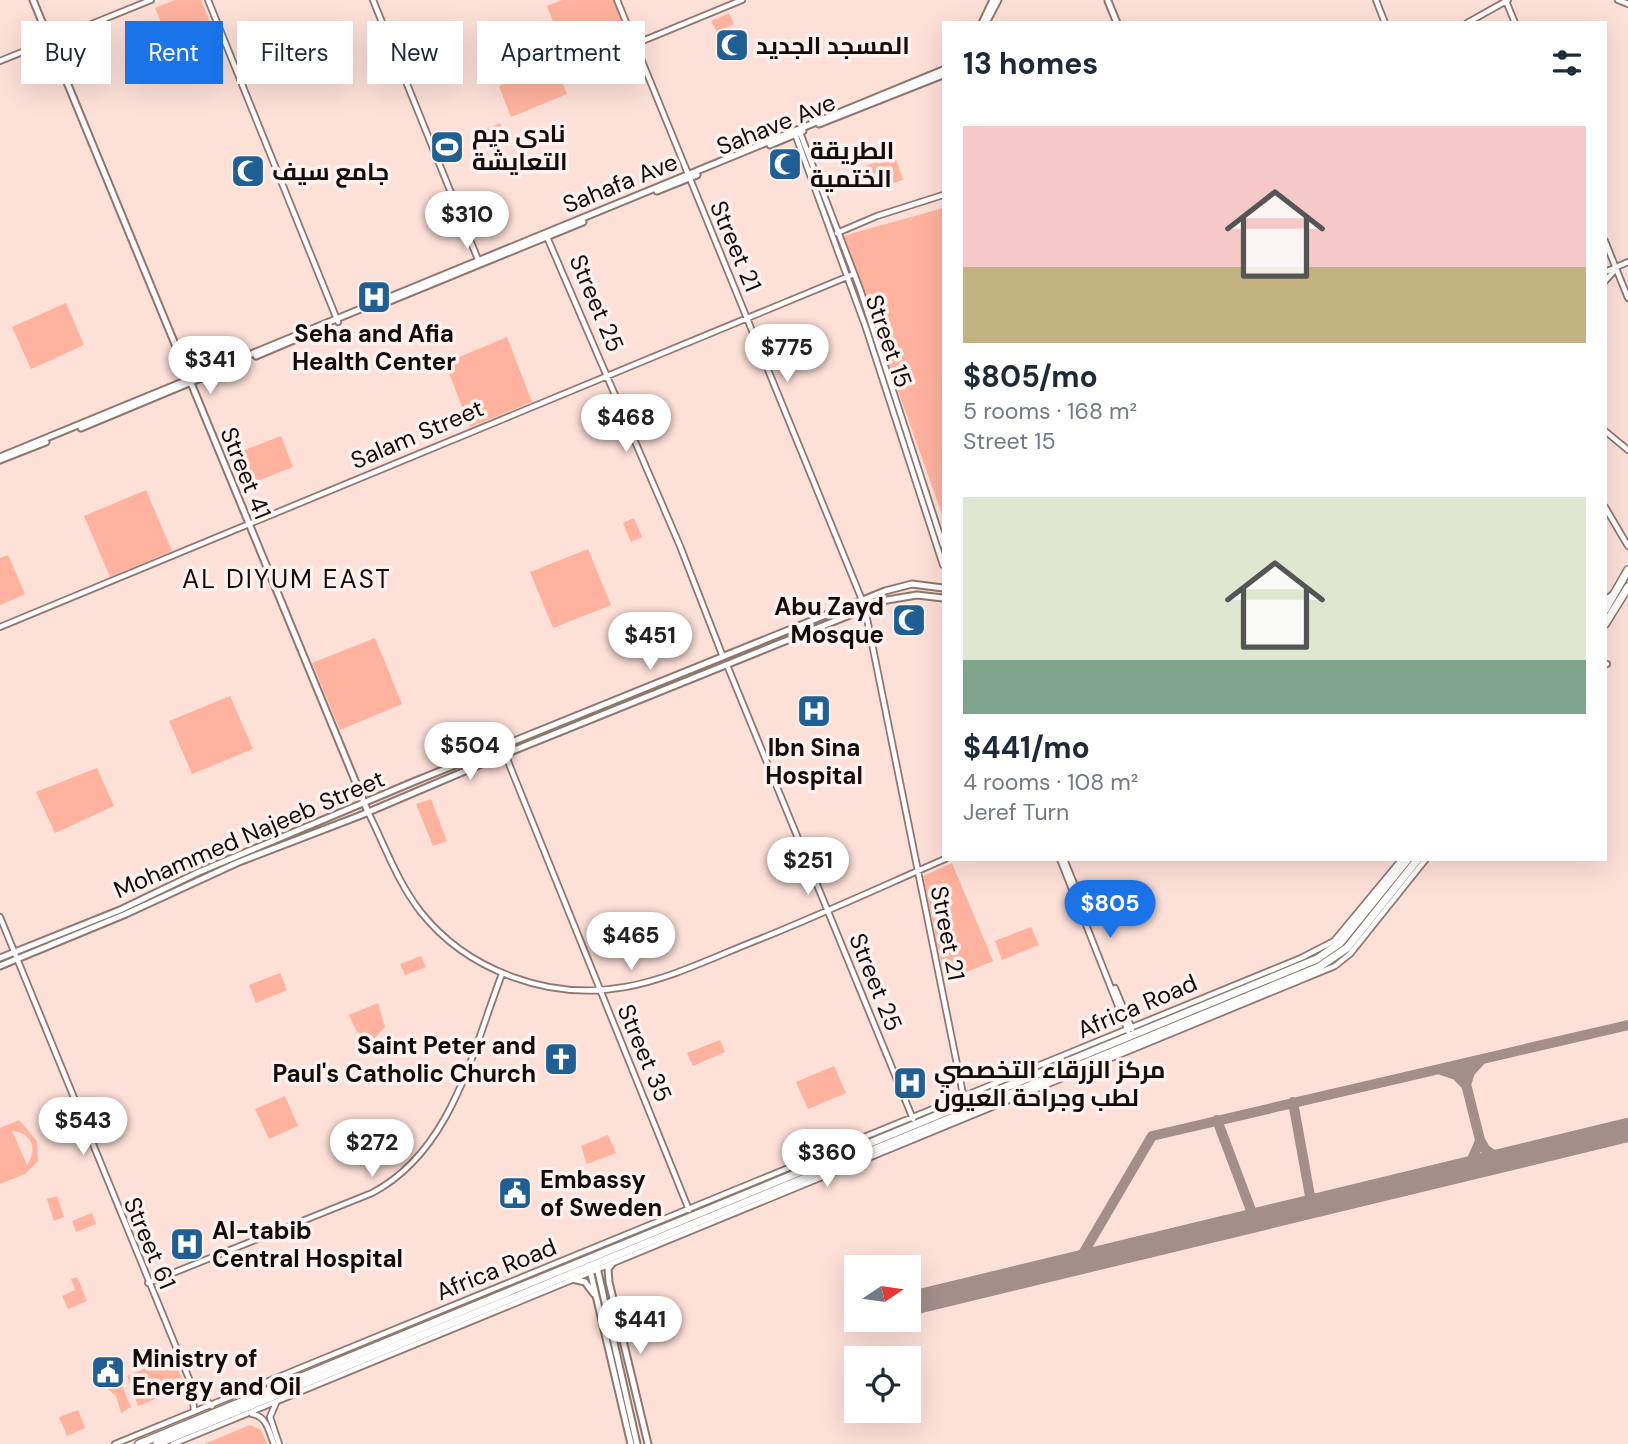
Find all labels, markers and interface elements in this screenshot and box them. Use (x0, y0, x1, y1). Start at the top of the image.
chip: Buy (21, 21, 111, 84)
chip: Rent (125, 21, 223, 84)
chip: Filters (237, 21, 353, 84)
chip: New (367, 21, 463, 84)
chip: Apartment (477, 21, 645, 84)
mosque icon: المسجد الجديد (713, 26, 751, 64)
place label: المسجد الجديد (756, 30, 910, 61)
text: 13 homes (963, 44, 1098, 83)
icon: filters (1548, 44, 1586, 82)
street label: Sahave Ave (712, 86, 840, 162)
place label: نادى ديم التعايشة (472, 118, 568, 177)
sports icon: نادى ديم التعايشة (428, 128, 466, 166)
place label: الطريقة الختمية (810, 135, 894, 194)
mosque icon: الطريقة الختمية (766, 145, 804, 183)
street label: Sahafa Ave (558, 146, 682, 220)
mosque icon: جامع سيف (229, 152, 267, 190)
place label: جامع سيف (272, 156, 389, 188)
icon: home (1212, 171, 1338, 297)
pin: $310 (426, 191, 508, 251)
street label: Street 21 (703, 196, 769, 296)
text: $310 (441, 199, 493, 229)
street label: Street 25 (563, 250, 631, 356)
hospital icon: Seha and Afia Health Center (355, 278, 393, 316)
street label: Street 15 (859, 290, 919, 392)
place label: Seha and Afia Health Center (292, 318, 456, 377)
pin: $775 (746, 324, 828, 384)
text: $775 (761, 332, 813, 362)
pin: $341 (169, 336, 251, 396)
text: $341 (184, 344, 236, 374)
text: $805/mo (963, 357, 1098, 396)
street label: Salam Street (346, 392, 488, 476)
pin: $468 (585, 394, 667, 454)
text: 5 rooms · 168 m² (963, 396, 1137, 426)
text: $468 (597, 402, 655, 432)
street label: Street 41 (214, 422, 278, 524)
text: Street 15 (963, 426, 1056, 456)
icon: home (1212, 542, 1338, 668)
district label: AL DIYUM EAST (182, 562, 392, 596)
place label: Abu Zayd Mosque (774, 591, 884, 650)
mosque icon: Abu Zayd Mosque (890, 601, 928, 639)
pin: $451 (609, 612, 691, 672)
text: $451 (624, 620, 676, 650)
hospital icon: Ibn Sina Hospital (795, 692, 833, 730)
pin: $504 (429, 722, 511, 782)
text: $441/mo (963, 728, 1090, 767)
text: $504 (440, 730, 500, 760)
place label: Ibn Sina Hospital (765, 732, 863, 791)
street label: Mohammed Najeeb Street (109, 763, 389, 905)
text: 4 rooms · 108 m² (963, 767, 1138, 797)
text: Jeref Turn (963, 797, 1069, 827)
pin: $251 (767, 838, 849, 897)
text: $251 (783, 845, 833, 875)
pin: $805 (1069, 880, 1151, 940)
street label: Street 21 (924, 883, 972, 983)
text: $805 (1081, 888, 1139, 918)
pin: $465 (590, 912, 672, 972)
text: $465 (602, 920, 660, 950)
street label: Street 25 (842, 929, 910, 1035)
street label: Africa Road (1072, 967, 1202, 1045)
street label: Street 35 (611, 999, 679, 1107)
place label: Saint Peter and Paul's Catholic Church (273, 1030, 536, 1089)
church icon: Saint Peter and Paul's Catholic Church (542, 1040, 580, 1078)
place label: مركز الزرقاء التخصصي لطب وجراحة العيون (934, 1054, 1165, 1113)
hospital icon: مركز الزرقاء التخصصي لطب وجراحة العيون (891, 1064, 929, 1102)
pin: $543 (42, 1098, 124, 1157)
text: $543 (54, 1105, 112, 1135)
pin: $272 (331, 1120, 413, 1179)
text: $272 (346, 1127, 398, 1157)
pin: $360 (786, 1130, 868, 1189)
text: $360 (798, 1137, 856, 1167)
place label: Embassy of Sweden (540, 1164, 662, 1223)
public building icon: Embassy of Sweden (496, 1174, 534, 1212)
street label: Street 61 (117, 1192, 183, 1294)
place label: Al-tabib Central Hospital (212, 1215, 403, 1274)
hospital icon: Al-tabib Central Hospital (168, 1225, 206, 1263)
street label: Africa Road (431, 1231, 561, 1307)
north arrow (844, 1255, 920, 1332)
map controls (844, 1255, 921, 1423)
pin: $441 (599, 1296, 681, 1356)
text: $441 (614, 1304, 666, 1334)
place label: Ministry of Energy and Oil (132, 1343, 301, 1402)
button: locate (844, 1346, 921, 1423)
public building icon: Ministry of Energy and Oil (89, 1353, 127, 1391)

